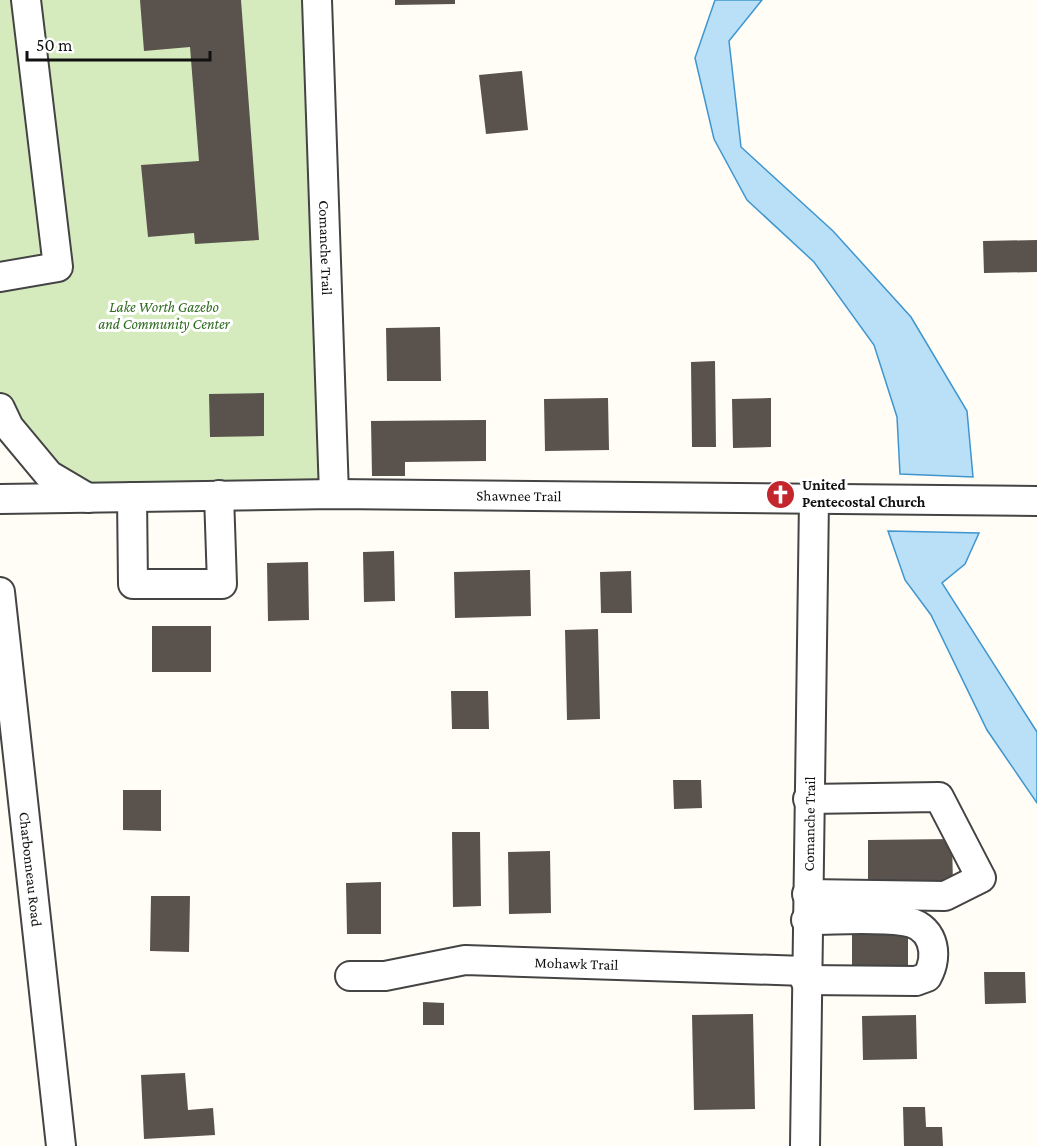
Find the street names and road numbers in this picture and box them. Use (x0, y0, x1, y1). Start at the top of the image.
street label: Comanche Trail (316, 200, 335, 296)
street label: Shawnee Trail (476, 487, 562, 504)
street label: Comanche Trail (801, 776, 818, 872)
street label: Charbonneau Road (16, 811, 45, 928)
street label: Mohawk Trail (534, 954, 619, 973)

